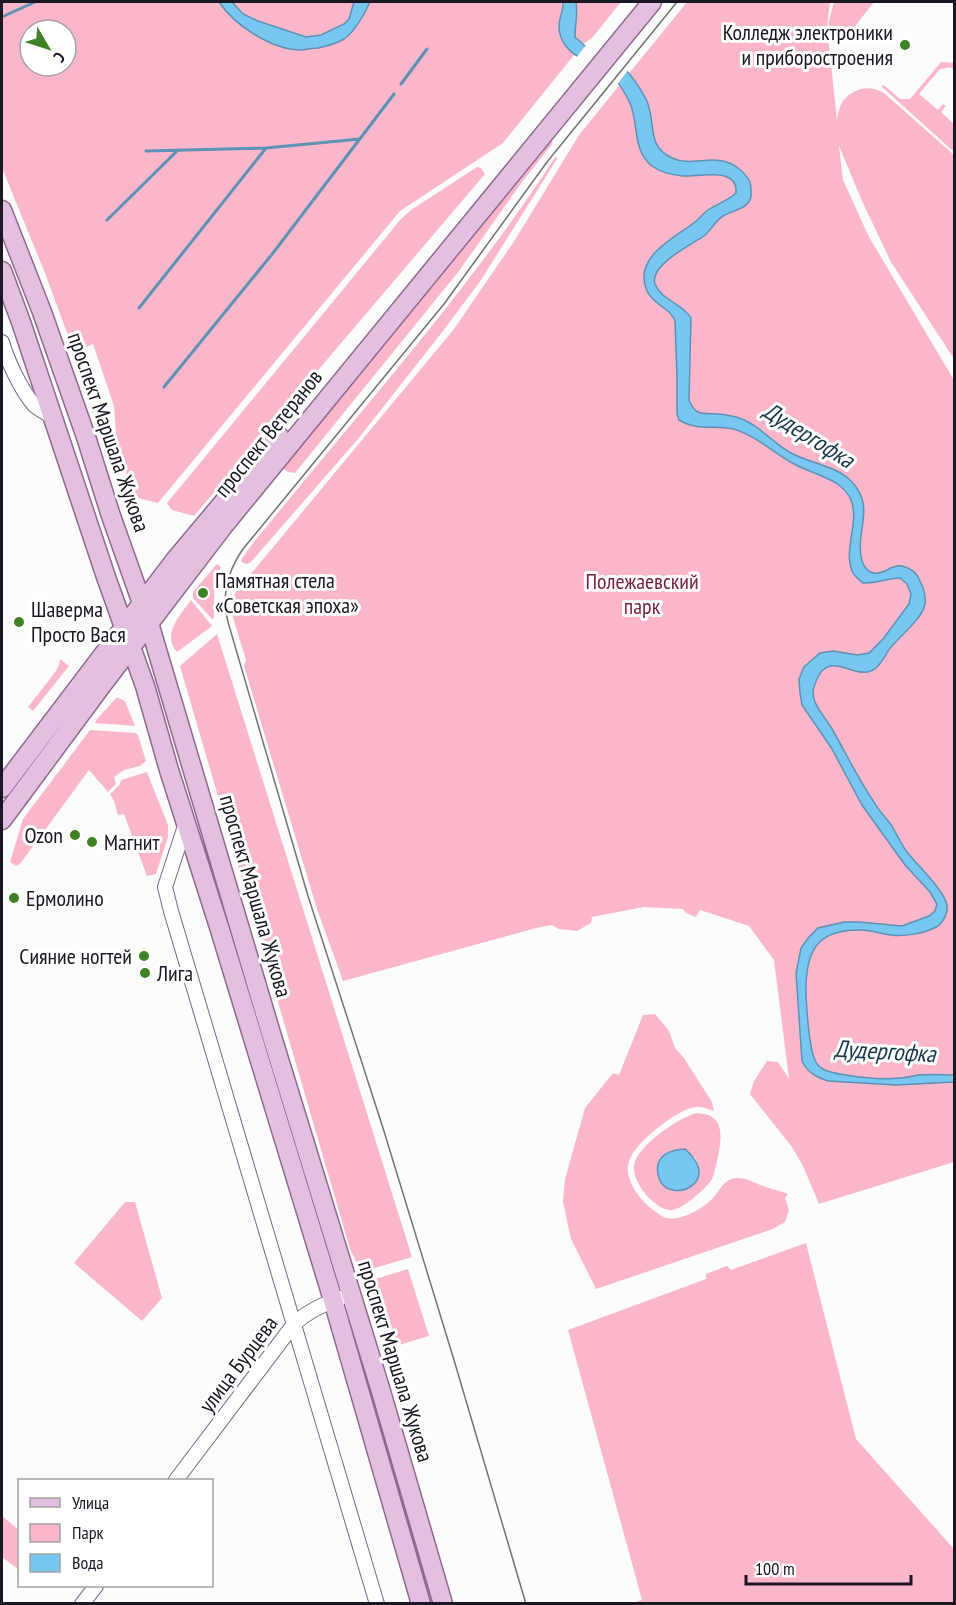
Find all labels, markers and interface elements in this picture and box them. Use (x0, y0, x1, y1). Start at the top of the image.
north arrow (18, 18, 78, 78)
place label: Колледж электроники и приборостроения (723, 18, 893, 71)
marker: Колледж электроники и приборостроения (898, 38, 912, 52)
text: С (49, 48, 70, 67)
street label: проспект Маршала Жукова (62, 328, 156, 536)
street label: проспект Ветеранов (208, 363, 328, 503)
water label: Дудергофка (757, 394, 861, 476)
place label: Памятная стела «Советская эпоха» (215, 566, 359, 619)
park label: Полежаевский парк (585, 567, 699, 620)
marker: Памятная стела «Советская эпоха» (196, 586, 210, 600)
place label: Шаверма Просто Вася (31, 595, 126, 648)
marker: Шаверма Просто Вася (12, 615, 26, 629)
street label: проспект Маршала Жукова (214, 792, 298, 1000)
place label: Ozon (24, 821, 63, 849)
marker: Ozon (68, 828, 82, 842)
place label: Магнит (104, 828, 161, 856)
marker: Магнит (85, 835, 99, 849)
place label: Ермолино (26, 884, 104, 912)
marker: Ермолино (7, 891, 21, 905)
place label: Сияние ногтей (19, 942, 132, 970)
marker: Сияние ногтей (137, 949, 151, 963)
place label: Лига (156, 959, 193, 987)
marker: Лига (138, 966, 152, 980)
water label: Дудергофка (833, 1033, 938, 1069)
street label: проспект Маршала Жукова (352, 1257, 440, 1465)
street label: улица Бурцева (193, 1310, 283, 1418)
legend (18, 1479, 213, 1587)
text: Улица (72, 1491, 109, 1514)
text: Парк (72, 1521, 103, 1544)
scale bar (746, 1548, 911, 1586)
text: Вода (72, 1551, 103, 1574)
text: 100 m (755, 1557, 795, 1580)

